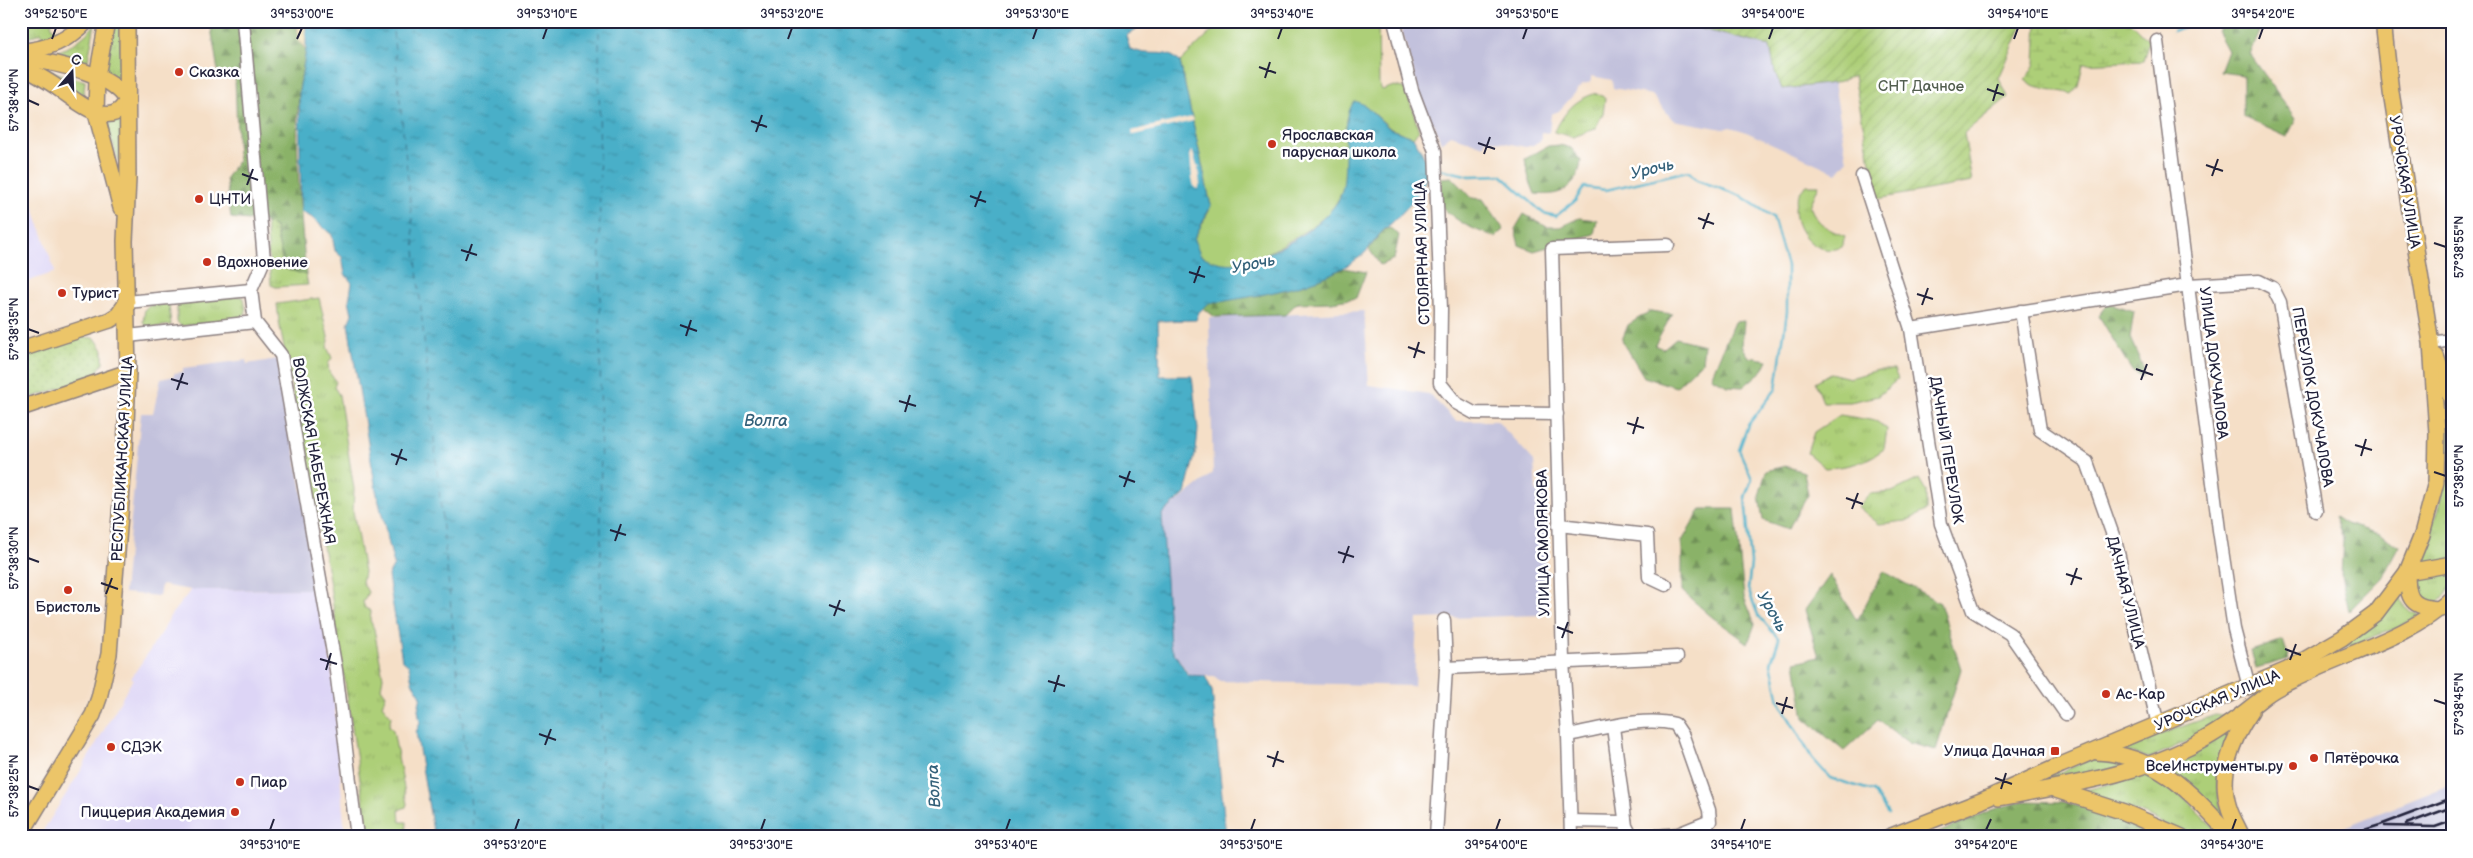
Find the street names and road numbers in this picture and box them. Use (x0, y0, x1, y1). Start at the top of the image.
street label: УРОЧСКАЯ УЛИЦА (2385, 114, 2425, 251)
street label: СТОЛЯРНАЯ УЛИЦА (1410, 180, 1435, 325)
street label: УЛИЦА ДОКУЧАЛОВА (2195, 286, 2232, 441)
street label: ПЕРЕУЛОК ДОКУЧАЛОВА (2287, 305, 2338, 490)
street label: РЕСПУБЛИКАНСКАЯ УЛИЦА (108, 355, 137, 562)
street label: ВОЛЖСКАЯ НАБЕРЕЖНАЯ (288, 356, 339, 546)
street label: ДАЧНЫЙ ПЕРЕУЛОК (1925, 375, 1968, 526)
street label: УЛИЦА СМОЛЯКОВА (1533, 468, 1554, 617)
street label: ДАЧНАЯ УЛИЦА (2102, 534, 2149, 651)
street label: УРОЧСКАЯ УЛИЦА (2152, 665, 2284, 735)

